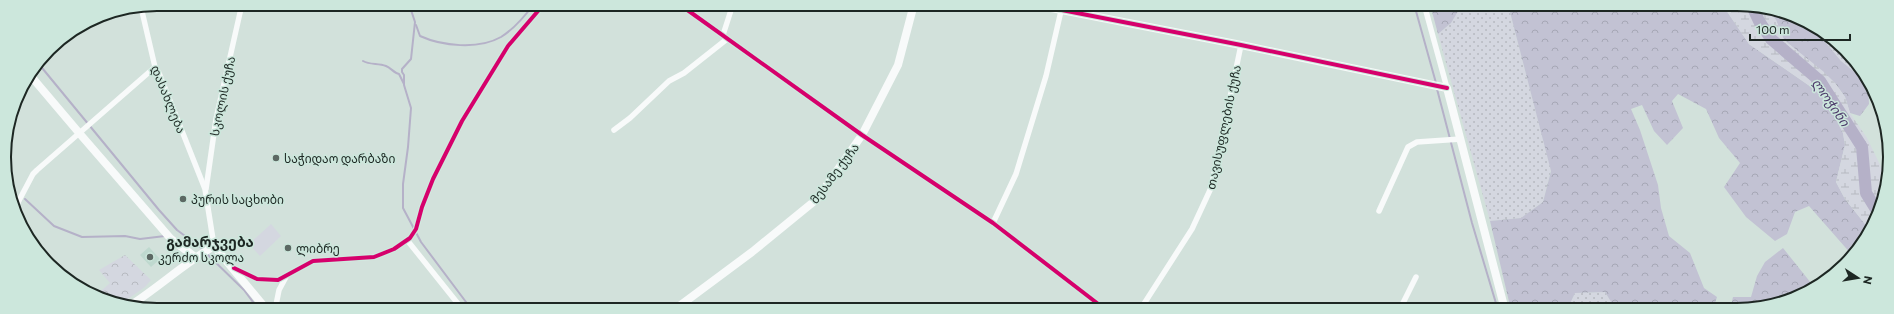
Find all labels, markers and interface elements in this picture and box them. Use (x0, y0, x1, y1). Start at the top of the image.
scale bar (1750, 16, 1850, 42)
text: 100 m (1756, 22, 1790, 36)
street label: სკოლის ქუჩა (207, 55, 239, 138)
street label: დასახლება (147, 63, 189, 136)
street label: თავისუფლების ქუჩა (1203, 63, 1245, 191)
water label: ლოჭინი (1808, 75, 1854, 130)
street label: მესამე ქუჩა (807, 140, 862, 207)
place label: საჭიდაო დარბაზი (284, 151, 395, 167)
marker: საჭიდაო დარბაზი (271, 153, 281, 163)
place label: პურის საცხობი (191, 192, 284, 207)
marker: პურის საცხობი (178, 194, 188, 204)
district label: გამარჯვება (166, 233, 254, 251)
place label: ლიბრე (296, 241, 340, 257)
marker: ლიბრე (283, 243, 293, 253)
place label: კერძო სკოლა (158, 250, 244, 266)
marker: კერძო სკოლა (145, 252, 155, 262)
north arrow (1838, 258, 1878, 298)
text: N (1861, 275, 1875, 286)

